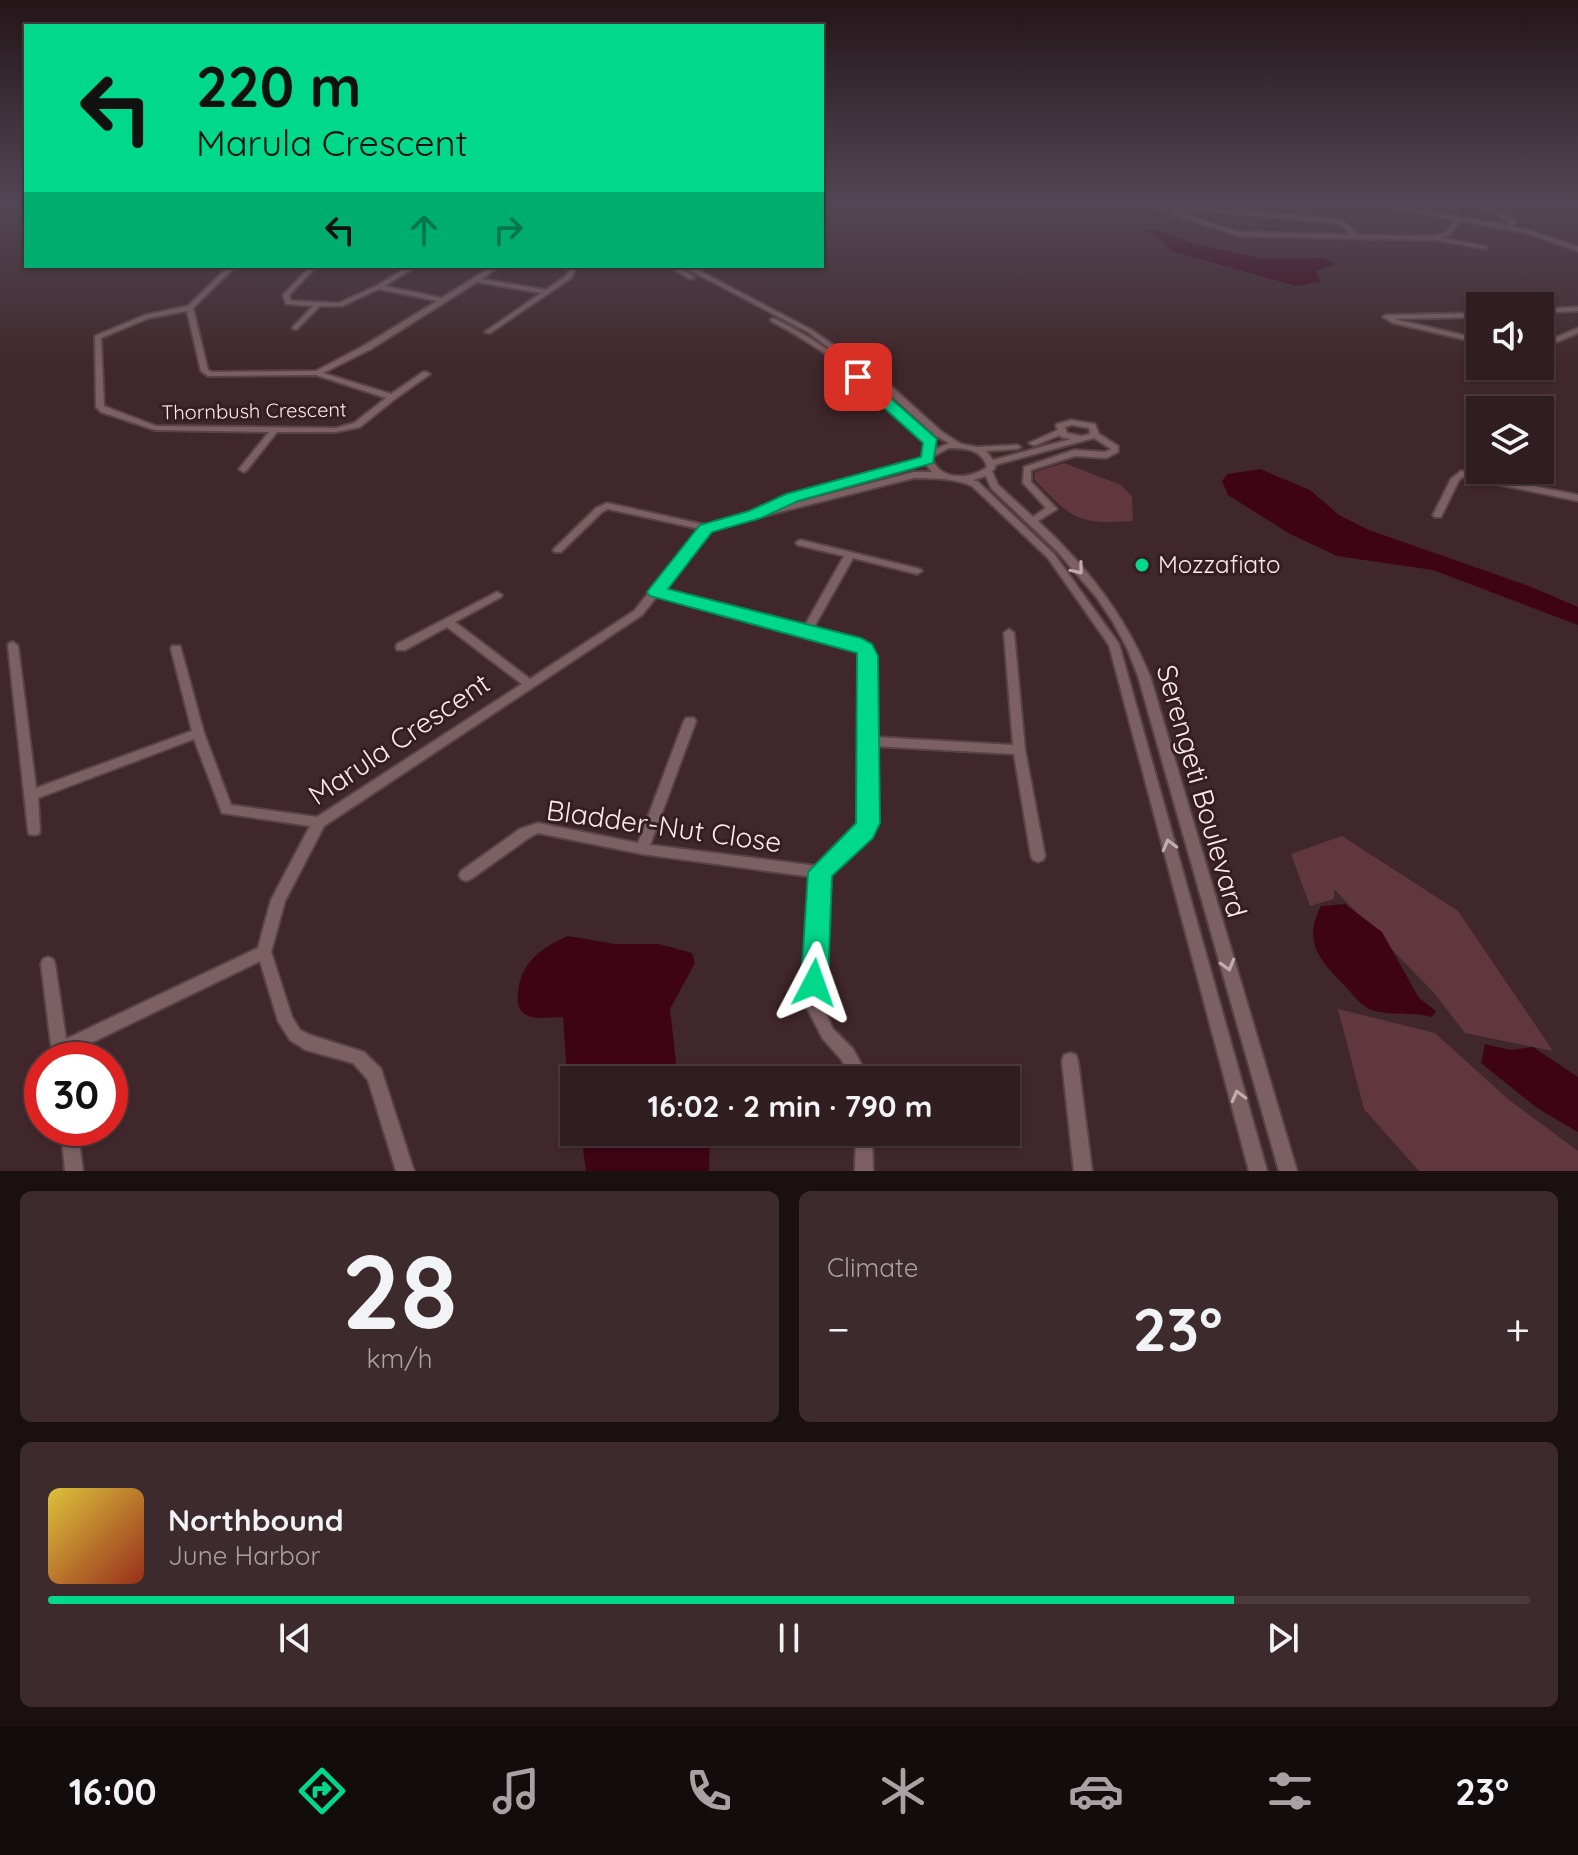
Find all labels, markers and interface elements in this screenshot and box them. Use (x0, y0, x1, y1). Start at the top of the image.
text: 220 m (196, 51, 361, 121)
icon: left (64, 56, 168, 160)
text: Marula Crescent (196, 120, 468, 165)
icon: left (318, 208, 362, 252)
icon: ahead (402, 208, 446, 252)
icon: right (486, 208, 530, 252)
map controls (1466, 292, 1554, 484)
button: sound (1466, 292, 1554, 380)
pin (824, 343, 892, 411)
icon: arrive (836, 355, 880, 399)
street label: Thornbush Crescent (161, 396, 347, 425)
button: layers (1466, 396, 1554, 484)
place label: Mozzafiato (1158, 549, 1280, 579)
marker: Mozzafiato (1133, 556, 1151, 574)
one-way arrow (1068, 560, 1083, 574)
street label: Serengeti Boulevard (1150, 660, 1255, 921)
street label: Marula Crescent (301, 665, 496, 812)
street label: Bladder-Nut Close (544, 792, 784, 859)
one-way arrow (1162, 838, 1179, 852)
position arrow (772, 941, 856, 1025)
one-way arrow (1218, 957, 1235, 971)
speed limit sign: 30 (24, 1042, 128, 1146)
text: 16:02 · 2 min · 790 m (648, 1087, 932, 1125)
one-way arrow (1231, 1089, 1248, 1103)
text: 28 (341, 1225, 458, 1355)
text: Climate (827, 1251, 918, 1284)
text: 23° (1133, 1291, 1223, 1366)
text: − (827, 1301, 850, 1356)
text: + (1505, 1301, 1530, 1356)
text: km/h (367, 1342, 432, 1375)
text: Northbound (168, 1501, 344, 1539)
text: June Harbor (168, 1539, 320, 1572)
icon: previous (273, 1616, 317, 1660)
icon: pause (767, 1616, 811, 1660)
icon: next (1261, 1616, 1305, 1660)
icon: directions (294, 1763, 350, 1819)
icon: music (488, 1763, 544, 1819)
icon: phone (681, 1763, 737, 1819)
icon: climate (875, 1763, 931, 1819)
icon: car (1068, 1763, 1124, 1819)
icon: filters (1262, 1763, 1318, 1819)
text: 16:00 (69, 1769, 157, 1814)
text: 23° (1455, 1769, 1509, 1814)

